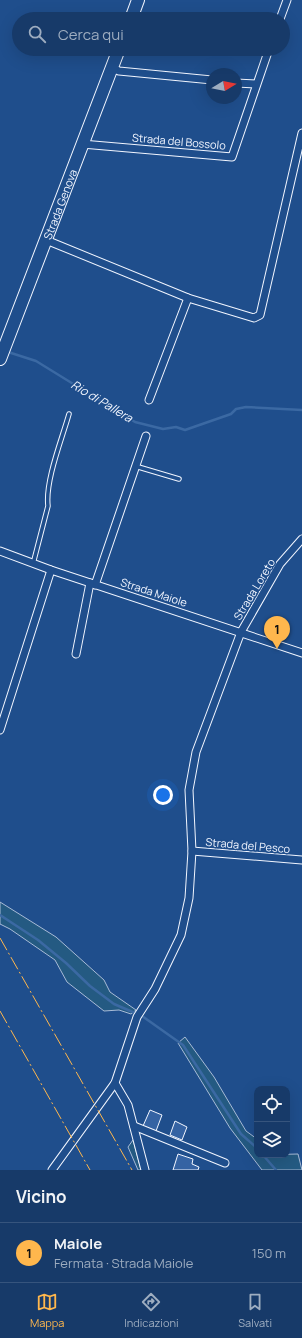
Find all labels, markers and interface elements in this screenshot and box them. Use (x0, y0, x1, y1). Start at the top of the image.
search box (12, 12, 290, 56)
icon: search (26, 23, 48, 45)
text: Cerca qui (58, 24, 124, 45)
north arrow (206, 68, 242, 104)
street label: Strada del Bossolo (132, 129, 227, 153)
street label: Strada Genova (39, 167, 80, 241)
water label: Rio di Pallera (68, 376, 137, 427)
street label: Strada Loreto (230, 555, 278, 622)
street label: Strada Maiole (119, 574, 190, 610)
pin: 1 (264, 616, 290, 649)
your location (153, 785, 173, 805)
street label: Strada del Pesco (205, 834, 291, 856)
map controls (254, 1086, 290, 1158)
button: locate (254, 1086, 290, 1122)
button: layers (254, 1122, 290, 1158)
text: Vicino (16, 1185, 67, 1208)
text: Maiole (54, 1233, 102, 1254)
text: 1 (26, 1244, 32, 1262)
text: 150 m (252, 1244, 286, 1262)
text: Fermata · Strada Maiole (54, 1254, 193, 1272)
tab: Mappa (30, 1291, 64, 1330)
tab: Indicazioni (124, 1291, 179, 1330)
tab: Salvati (238, 1291, 272, 1330)

